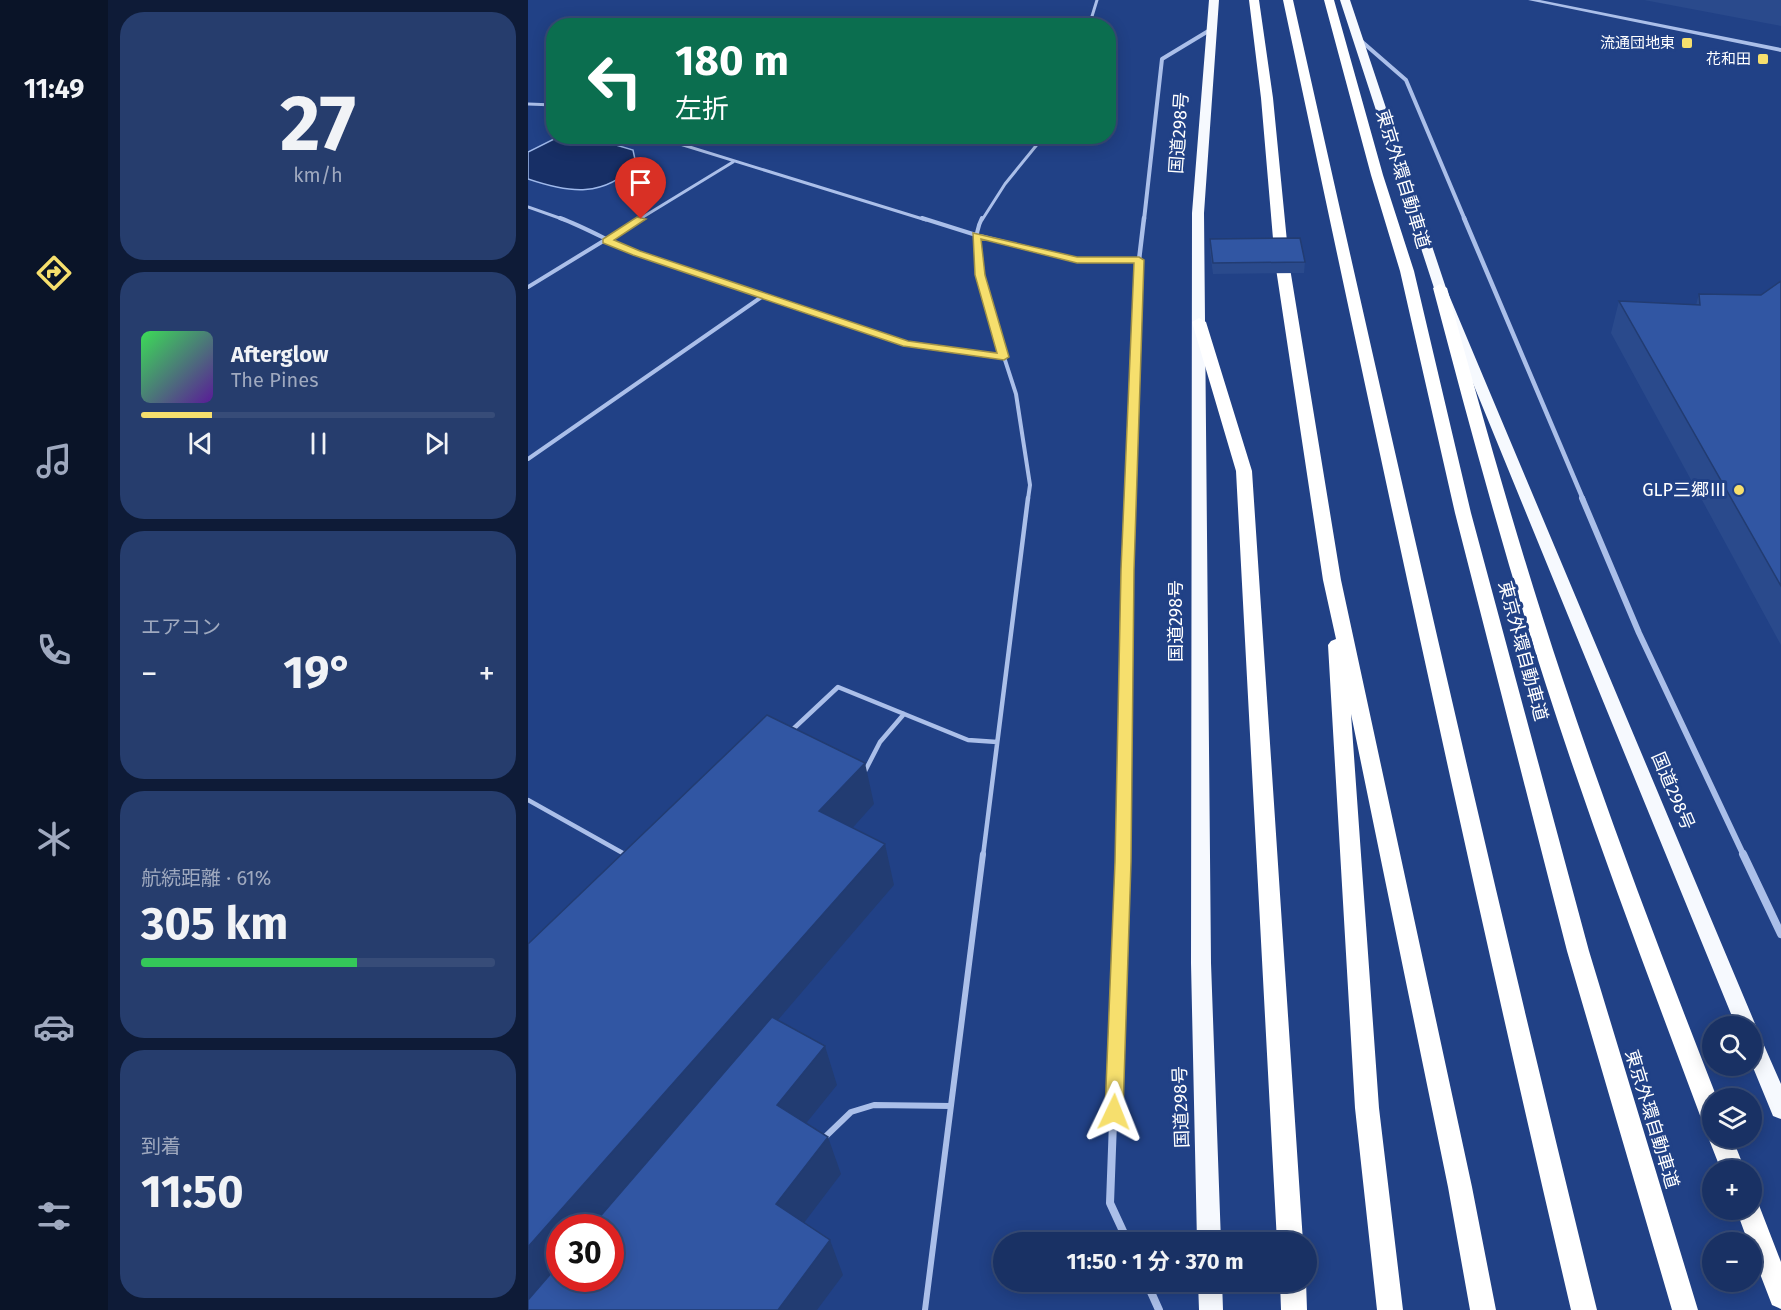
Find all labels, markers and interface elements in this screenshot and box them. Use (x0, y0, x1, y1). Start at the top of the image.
place label: 流通団地東 (1600, 34, 1675, 52)
text: 180 m (675, 36, 789, 86)
marker: 流通団地東 (1680, 36, 1694, 50)
icon: left (576, 42, 654, 120)
place label: 花和田 (1706, 50, 1751, 68)
marker: 花和田 (1756, 52, 1770, 66)
text: 11:49 (24, 73, 84, 105)
text: 27 (280, 77, 356, 171)
street label: 国道298号 (1165, 91, 1193, 175)
text: 左折 (675, 93, 729, 125)
street label: 東京外環自動車道 (1371, 107, 1435, 251)
pin (615, 157, 666, 219)
text: km/h (293, 163, 343, 187)
icon: arrive (624, 166, 657, 199)
icon: directions (33, 252, 75, 294)
text: Afterglow (231, 341, 328, 368)
text: The Pines (231, 368, 318, 392)
icon: previous (184, 427, 217, 460)
icon: pause (302, 427, 335, 460)
icon: next (420, 427, 453, 460)
icon: music (33, 440, 75, 482)
place label: GLP三郷Ⅲ (1642, 479, 1727, 501)
marker: GLP三郷Ⅲ (1732, 483, 1746, 497)
street label: 東京外環自動車道 (1494, 579, 1552, 723)
street label: 国道298号 (1165, 580, 1187, 662)
text: エアコン (141, 615, 221, 639)
icon: phone (33, 629, 75, 671)
text: 19° (283, 646, 353, 700)
text: − (141, 654, 158, 694)
text: + (479, 654, 495, 694)
street label: 国道298号 (1647, 749, 1699, 833)
icon: climate (33, 818, 75, 860)
text: 航続距離 · 61% (141, 866, 271, 890)
text: 305 km (141, 897, 288, 951)
icon: car (33, 1006, 75, 1048)
map controls (1702, 1016, 1762, 1292)
button: search (1702, 1016, 1762, 1076)
street label: 東京外環自動車道 (1620, 1047, 1684, 1191)
street label: 国道298号 (1169, 1066, 1193, 1148)
position arrow (1082, 1080, 1146, 1144)
button: layers (1702, 1088, 1762, 1148)
text: 到着 (141, 1134, 181, 1158)
button: + (1702, 1160, 1762, 1220)
text: 11:50 (141, 1165, 244, 1219)
icon: filters (33, 1195, 75, 1237)
speed limit sign: 30 (546, 1214, 624, 1292)
button: − (1702, 1232, 1762, 1292)
text: 11:50 · 1 分 · 370 m (1066, 1248, 1244, 1275)

